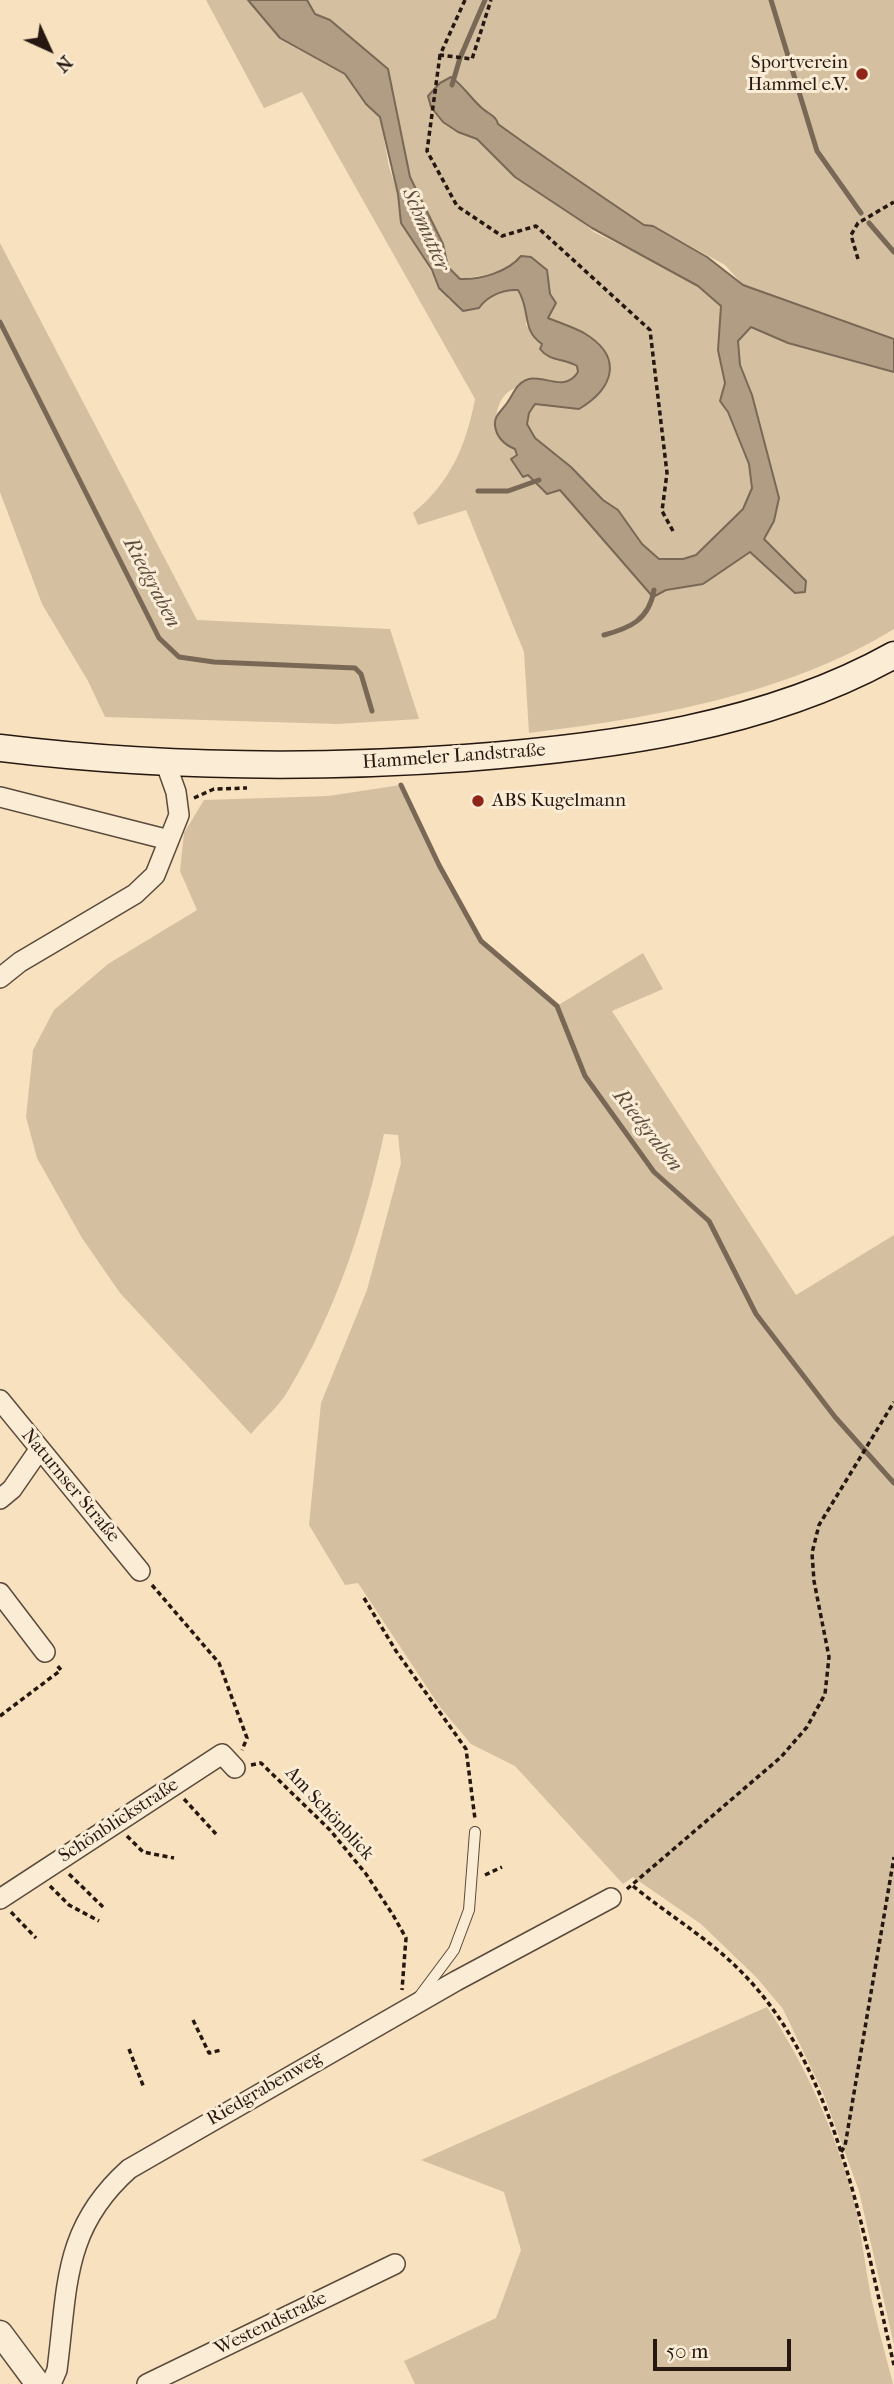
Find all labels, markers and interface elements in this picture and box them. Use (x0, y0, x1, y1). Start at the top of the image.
north arrow (14, 14, 84, 84)
text: N (51, 51, 77, 77)
place label: Sportverein Hammel e.V. (747, 52, 848, 96)
marker: Sportverein Hammel e.V. (854, 66, 870, 82)
water label: Schmutter (396, 185, 454, 275)
water label: Riedgraben (117, 534, 185, 632)
street label: Hammeler Landstraße (362, 739, 546, 775)
place label: ABS Kugelmann (492, 790, 626, 812)
marker: ABS Kugelmann (470, 793, 486, 809)
water label: Riedgraben (607, 1085, 687, 1177)
street label: Naturnser Straße (16, 1425, 124, 1547)
street label: Am Schönblick (280, 1762, 378, 1866)
street label: Schönblickstraße (55, 1774, 183, 1868)
street label: Riedgrabenweg (203, 2047, 327, 2131)
street label: Westendstraße (211, 2287, 331, 2361)
scale bar (656, 2324, 794, 2368)
text: 50 m (666, 2339, 709, 2363)

